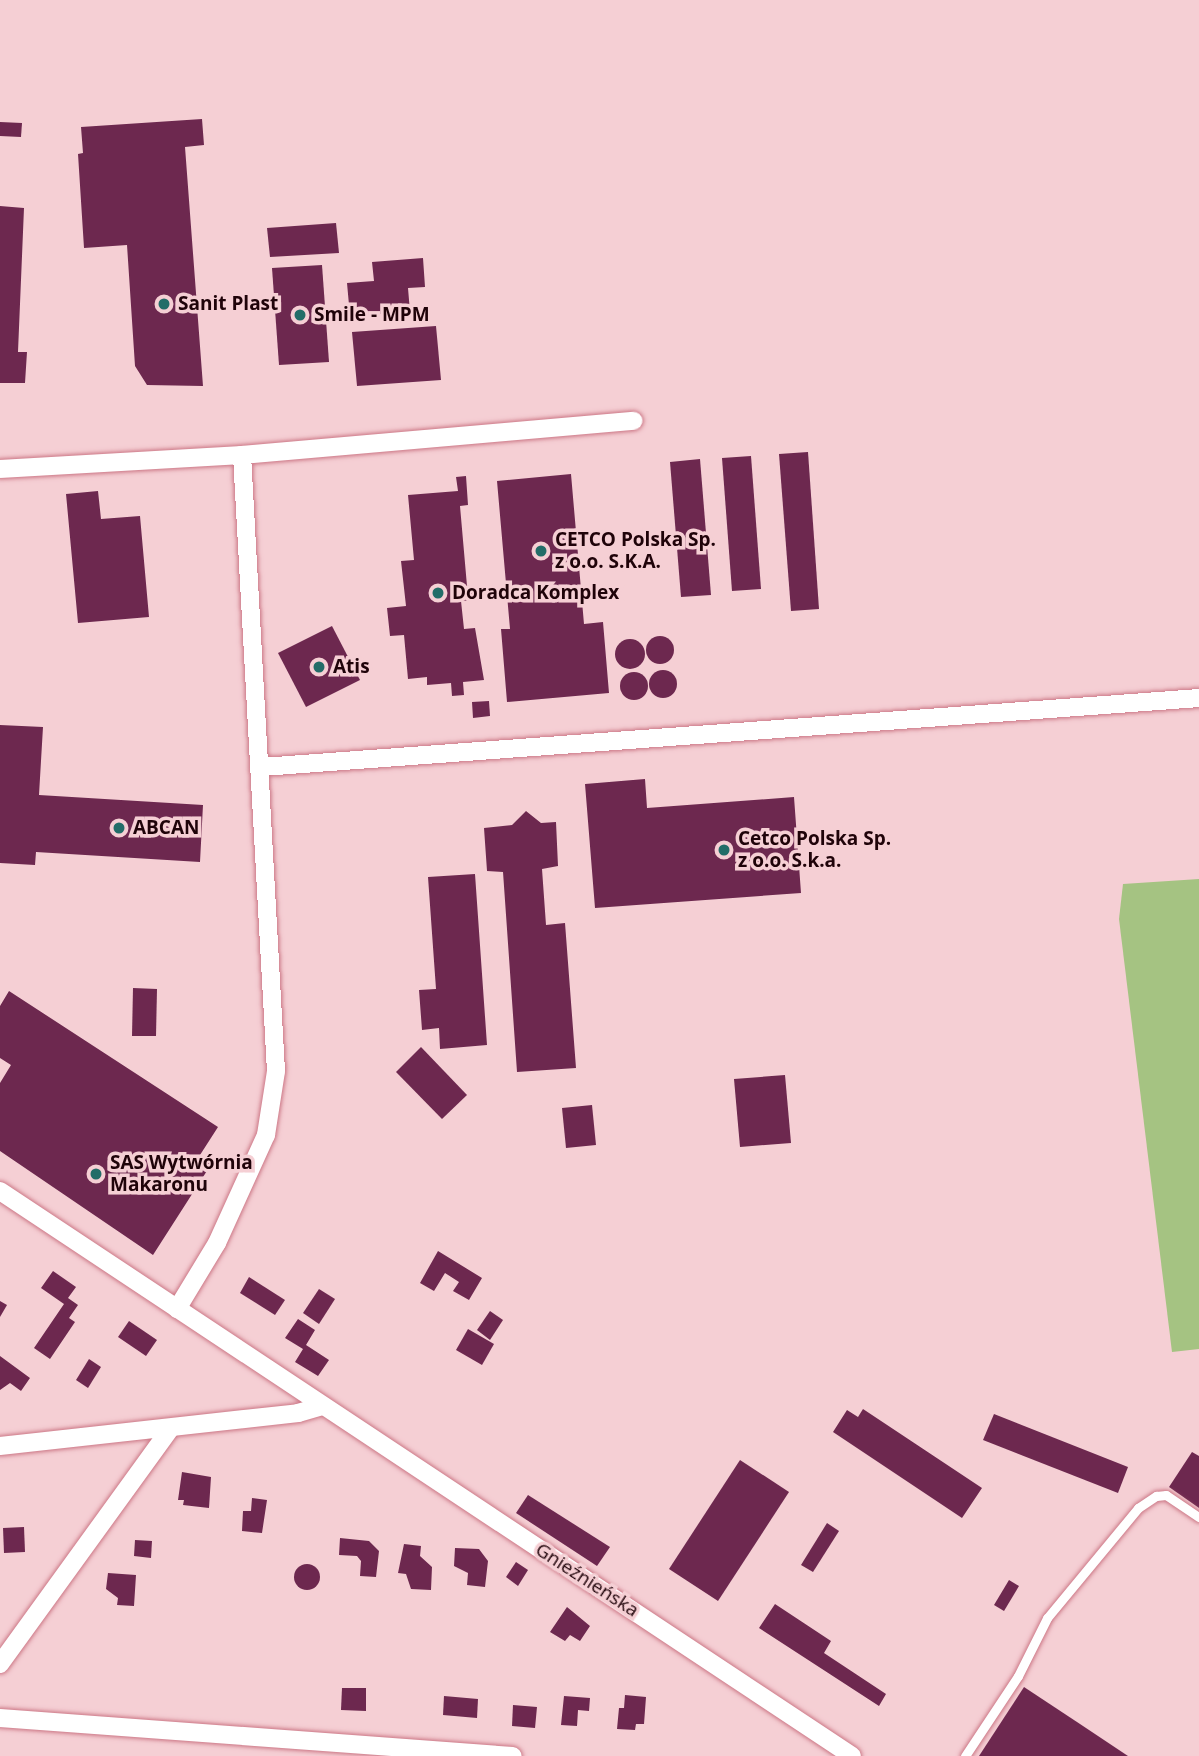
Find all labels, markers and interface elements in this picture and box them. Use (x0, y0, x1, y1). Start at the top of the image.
place label: Sanit Plast (178, 293, 278, 315)
marker: Sanit Plast (156, 296, 172, 312)
place label: Smile - MPM (314, 304, 430, 326)
marker: Smile - MPM (292, 307, 308, 323)
place label: CETCO Polska Sp. z o.o. S.K.A. (555, 529, 716, 573)
marker: CETCO Polska Sp. z o.o. S.K.A. (533, 543, 549, 559)
place label: Doradca Komplex (452, 582, 619, 604)
marker: Doradca Komplex (430, 585, 446, 601)
place label: Atis (333, 656, 370, 678)
marker: Atis (311, 659, 327, 675)
place label: ABCAN (133, 817, 200, 839)
marker: ABCAN (111, 820, 127, 836)
place label: Cetco Polska Sp. z o.o. S.k.a. (738, 828, 891, 872)
marker: Cetco Polska Sp. z o.o. S.k.a. (716, 842, 732, 858)
place label: SAS Wytwórnia Makaronu (110, 1152, 253, 1196)
marker: SAS Wytwórnia Makaronu (88, 1166, 104, 1182)
street label: Gnieźnieńska (531, 1538, 643, 1622)

